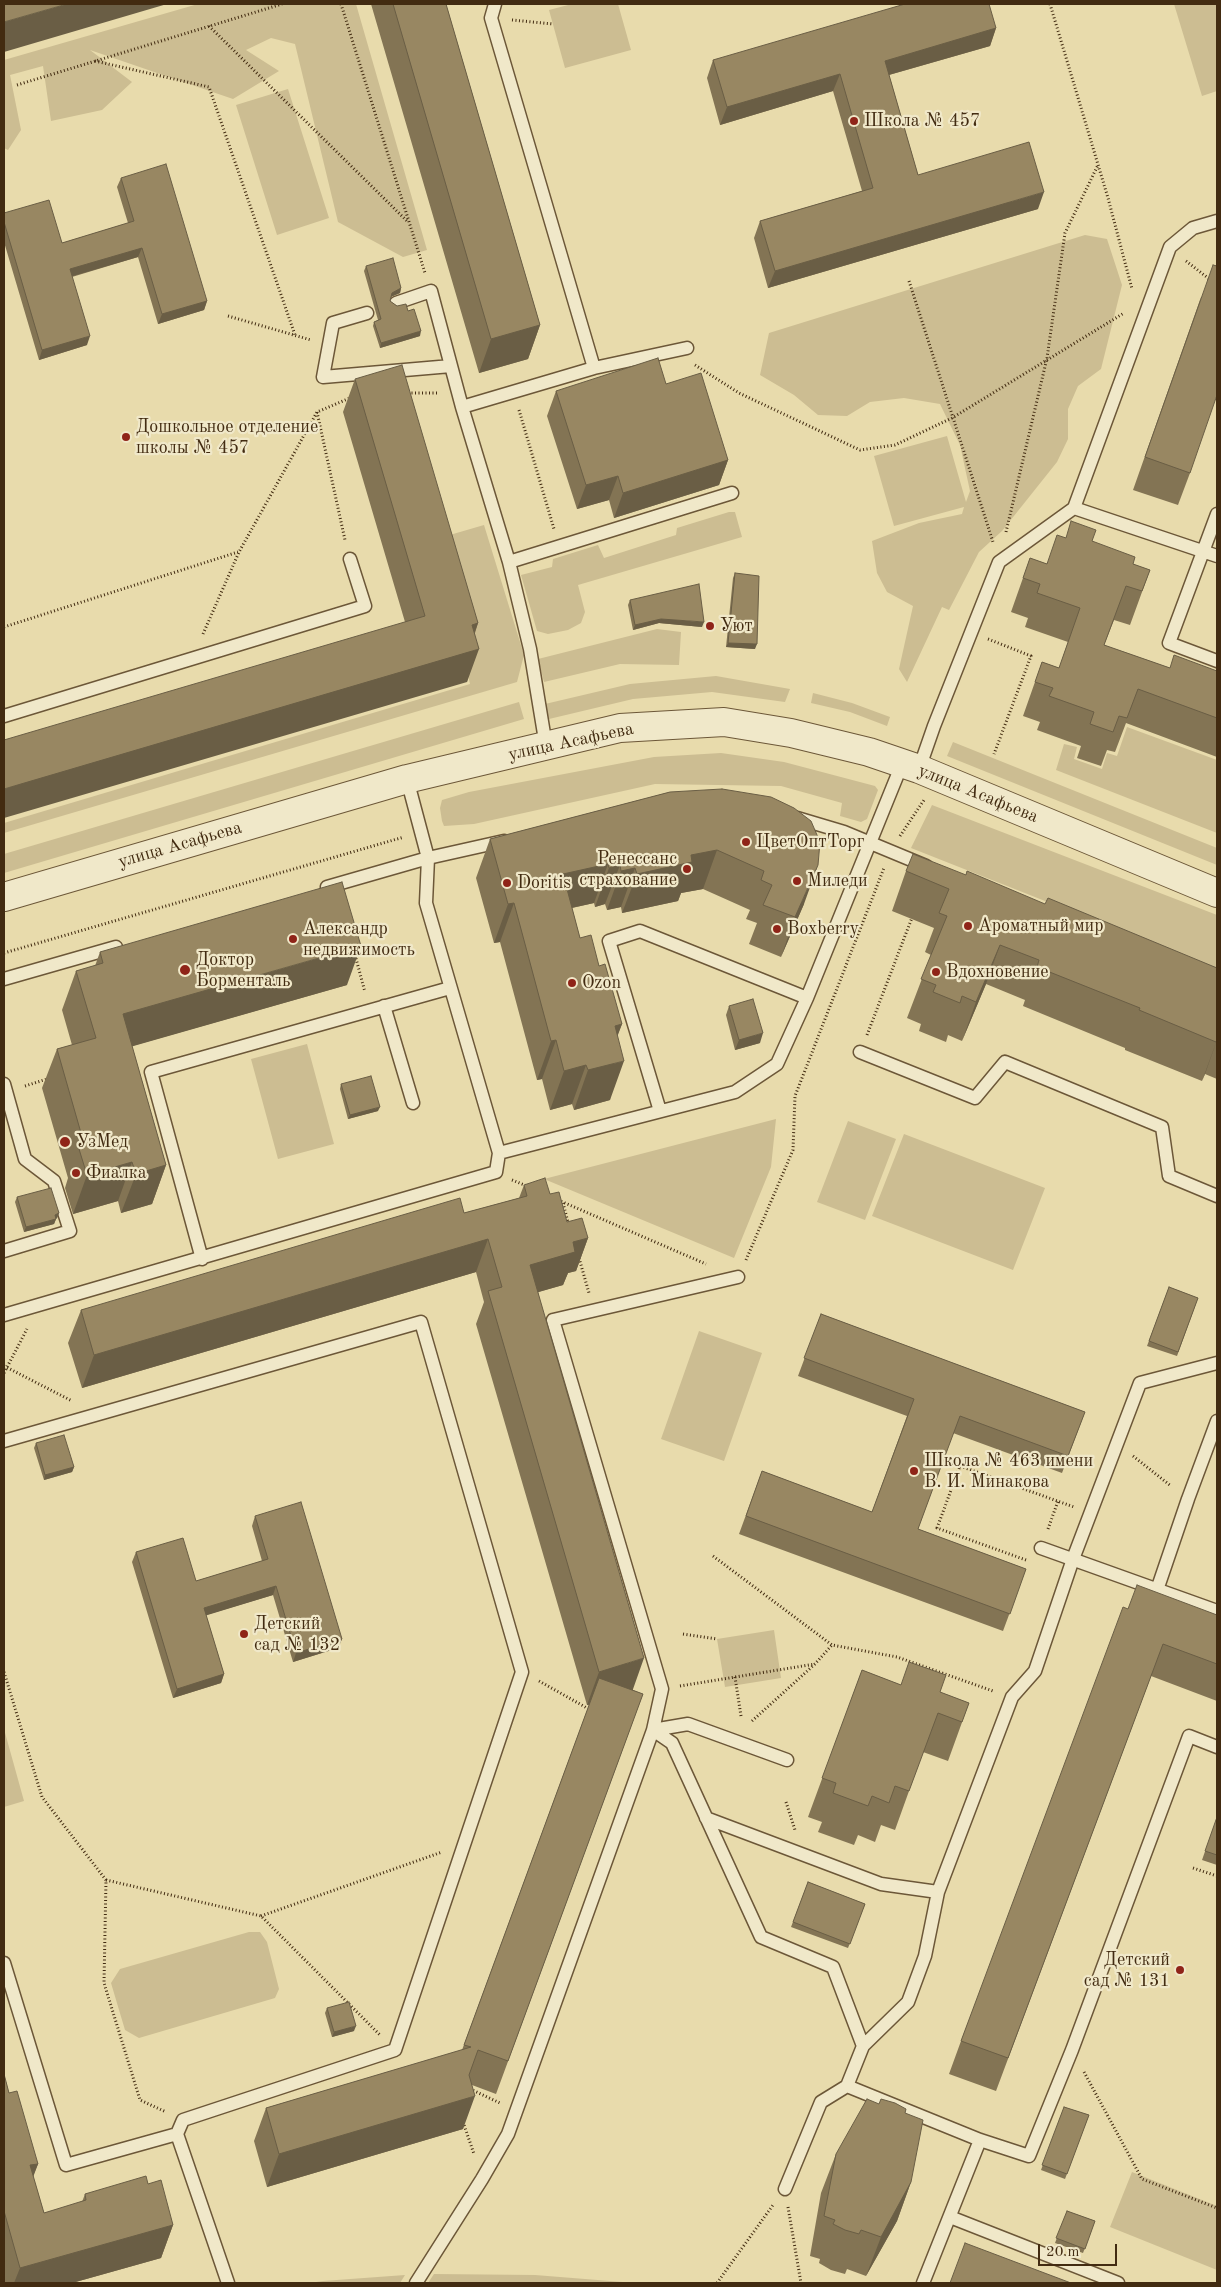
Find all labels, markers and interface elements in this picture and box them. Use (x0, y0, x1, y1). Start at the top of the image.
place label: Школа № 457 (864, 110, 980, 132)
marker: Школа № 457 (848, 115, 860, 127)
place label: Дошкольное отделение школы № 457 (136, 416, 318, 458)
marker: Дошкольное отделение школы № 457 (120, 431, 132, 443)
place label: Уют (720, 615, 753, 637)
marker: Уют (704, 620, 716, 632)
street label: улица Асафьева (506, 718, 636, 766)
street label: улица Асафьева (915, 760, 1041, 828)
street label: улица Асафьева (116, 817, 244, 873)
place label: ЦветОптТорг (756, 831, 865, 853)
marker: ЦветОптТорг (740, 836, 752, 848)
place label: Ренессанс страхование (579, 848, 677, 891)
marker: Ренессанс страхование (681, 863, 693, 875)
place label: Миледи (807, 870, 868, 892)
place label: Doritis (517, 872, 571, 894)
marker: Миледи (791, 875, 803, 887)
marker: Doritis (501, 877, 513, 889)
place label: Ароматный мир (978, 915, 1104, 937)
place label: Александр недвижимость (303, 918, 415, 961)
place label: Boxberry (787, 918, 859, 940)
marker: Ароматный мир (962, 920, 974, 932)
marker: Boxberry (771, 923, 783, 935)
marker: Александр недвижимость (287, 933, 299, 945)
place label: Доктор Борменталь (196, 949, 290, 992)
place label: Вдохновение (946, 961, 1049, 983)
marker: Доктор Борменталь (178, 963, 192, 977)
marker: Вдохновение (930, 966, 942, 978)
place label: Ozon (582, 972, 621, 994)
marker: Ozon (566, 977, 578, 989)
place label: УзМед (76, 1131, 128, 1153)
marker: УзМед (58, 1135, 72, 1149)
place label: Фиалка (86, 1162, 147, 1184)
marker: Фиалка (70, 1167, 82, 1179)
place label: Школа № 463 имени В. И. Минакова (924, 1450, 1093, 1492)
marker: Школа № 463 имени В. И. Минакова (908, 1465, 920, 1477)
place label: Детский сад № 132 (254, 1613, 340, 1656)
marker: Детский сад № 132 (238, 1628, 250, 1640)
place label: Детский сад № 131 (1084, 1949, 1170, 1992)
marker: Детский сад № 131 (1174, 1964, 1186, 1976)
scale bar (1041, 2234, 1120, 2266)
text: 20 m (1046, 2245, 1080, 2260)

